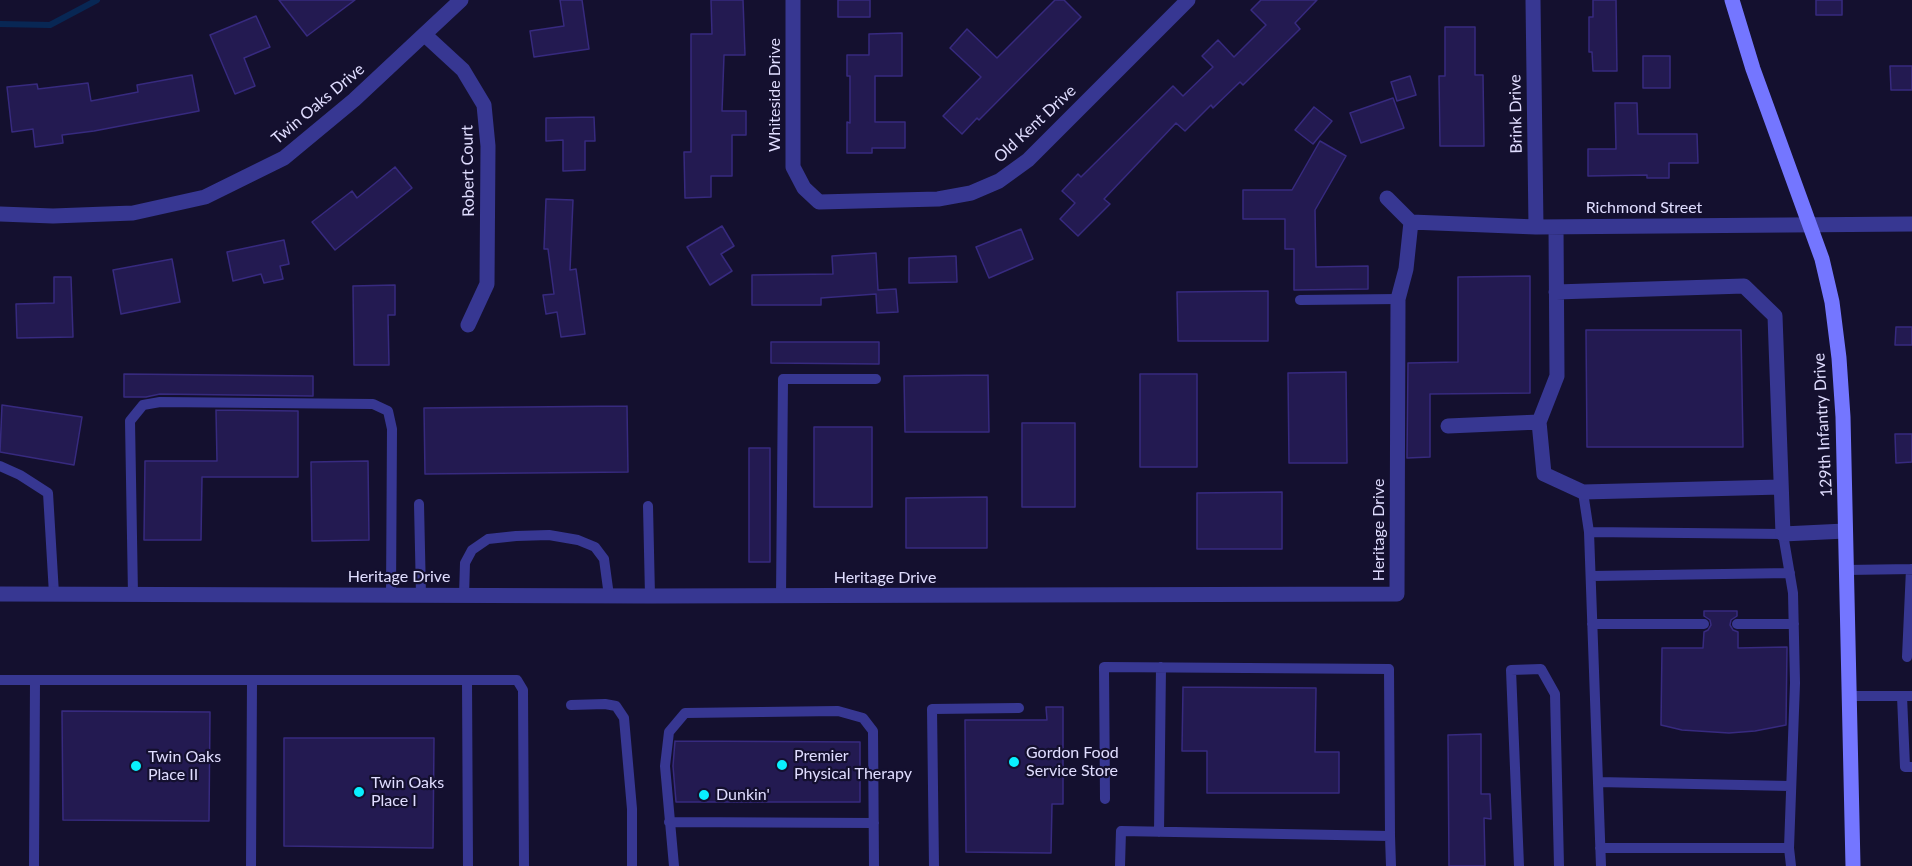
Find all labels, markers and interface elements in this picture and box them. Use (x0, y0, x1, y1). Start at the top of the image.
street label: Whiteside Drive (765, 38, 785, 152)
street label: Twin Oaks Drive (268, 60, 368, 148)
street label: Brink Drive (1506, 74, 1526, 154)
street label: Old Kent Drive (990, 81, 1080, 167)
street label: Robert Court (458, 125, 478, 217)
street label: Richmond Street (1586, 198, 1702, 218)
street label: 129th Infantry Drive (1810, 353, 1836, 497)
street label: Heritage Drive (1369, 479, 1389, 581)
street label: Heritage Drive (348, 567, 450, 587)
street label: Heritage Drive (834, 568, 936, 588)
place label: Gordon Food Service Store (1026, 743, 1119, 781)
place label: Premier Physical Therapy (794, 746, 912, 784)
place label: Twin Oaks Place II (148, 747, 221, 785)
marker: Gordon Food Service Store (1007, 755, 1021, 769)
marker: Premier Physical Therapy (775, 758, 789, 772)
marker: Twin Oaks Place II (129, 759, 143, 773)
place label: Twin Oaks Place I (371, 773, 444, 811)
marker: Twin Oaks Place I (352, 785, 366, 799)
place label: Dunkin' (716, 785, 770, 805)
marker: Dunkin' (697, 788, 711, 802)

